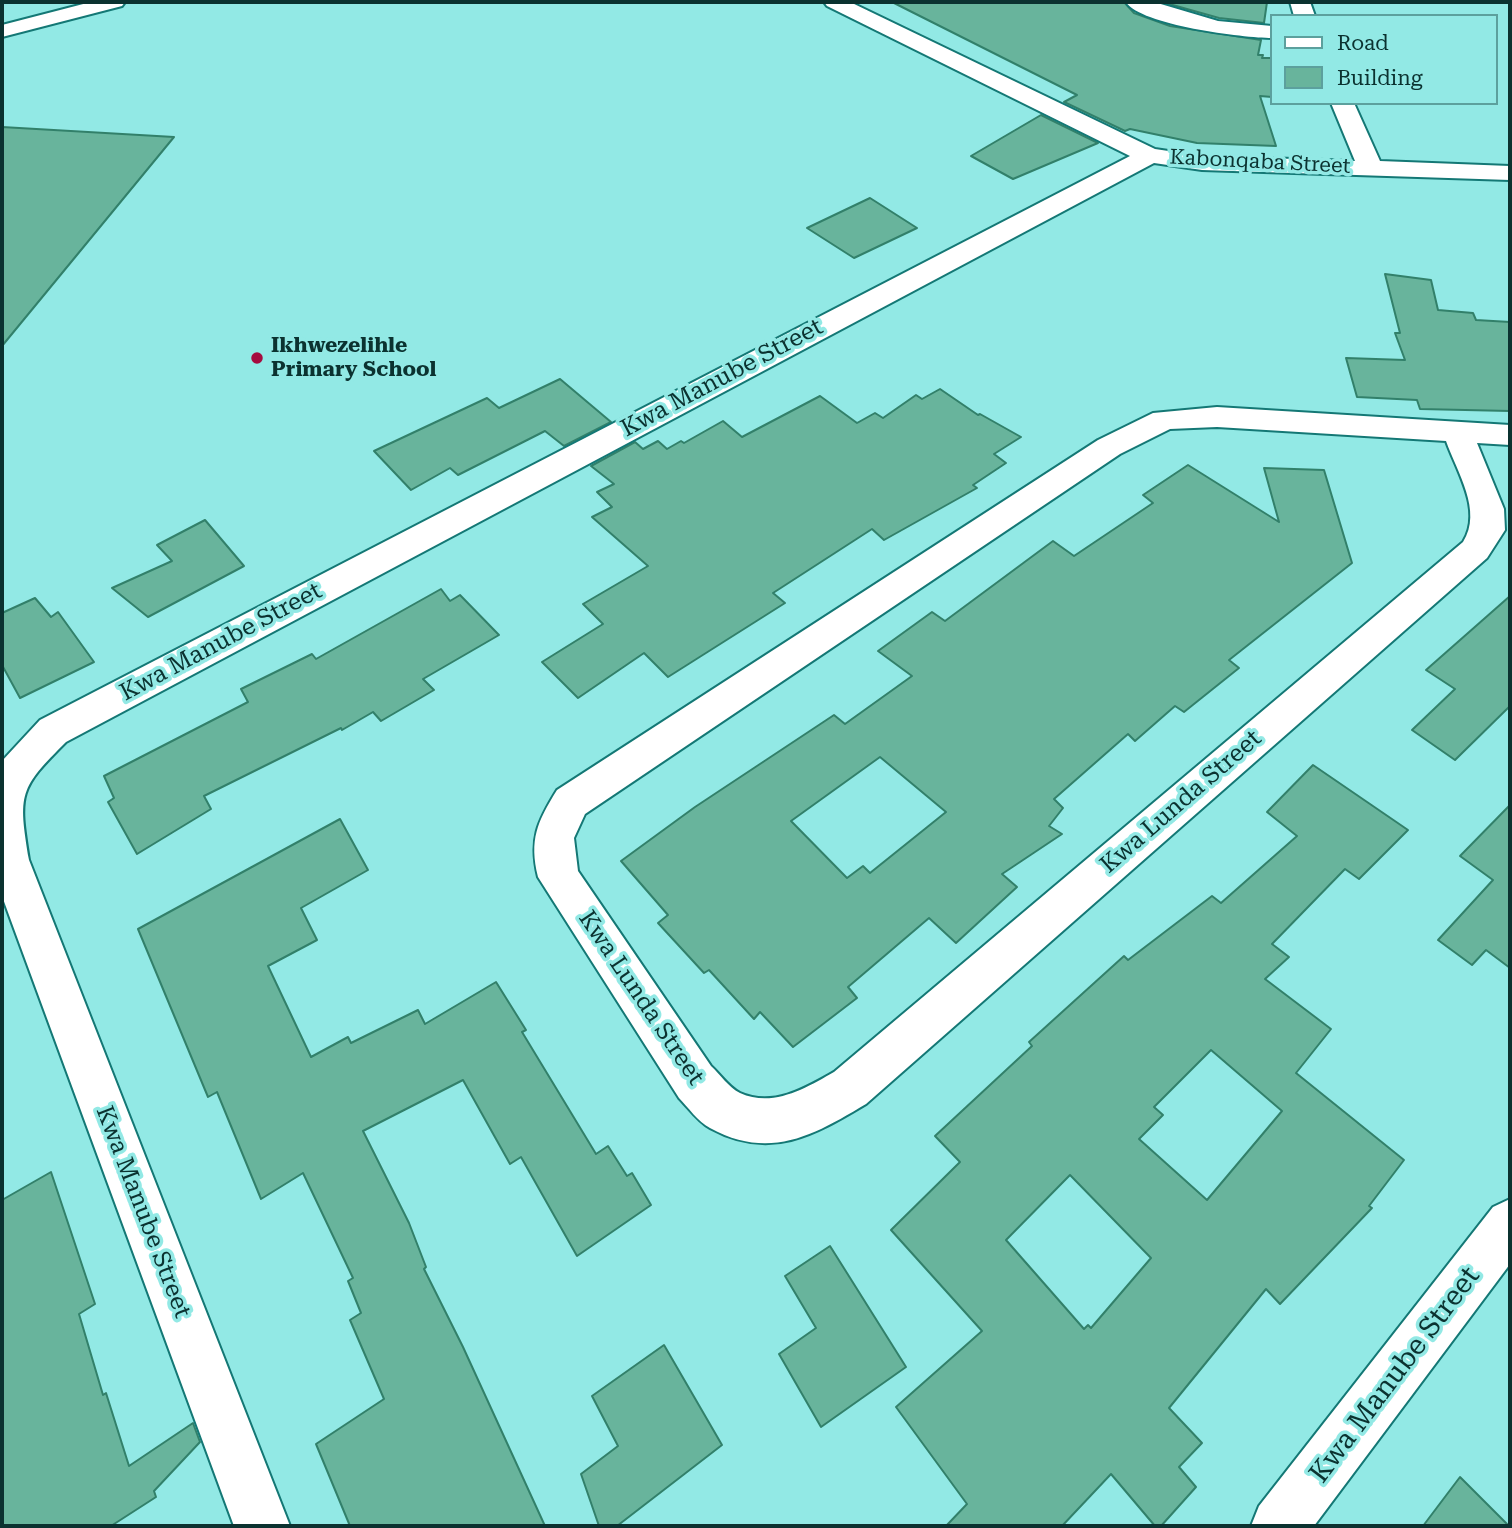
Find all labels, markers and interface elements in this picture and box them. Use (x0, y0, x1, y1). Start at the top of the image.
legend (1270, 14, 1498, 105)
text: Road (1337, 31, 1389, 55)
text: Building (1337, 66, 1423, 90)
street label: Kabonqaba Street (1169, 145, 1351, 179)
street label: Kwa Manube Street (616, 313, 828, 443)
place label: Ikhwezelihle Primary School (271, 333, 436, 383)
marker: Ikhwezelihle Primary School (249, 350, 265, 366)
street label: Kwa Manube Street (115, 577, 327, 707)
street label: Kwa Lunda Street (1095, 724, 1267, 880)
street label: Kwa Lunda Street (572, 906, 710, 1090)
street label: Kwa Manube Street (89, 1102, 197, 1322)
street label: Kwa Manube Street (1303, 1260, 1487, 1490)

